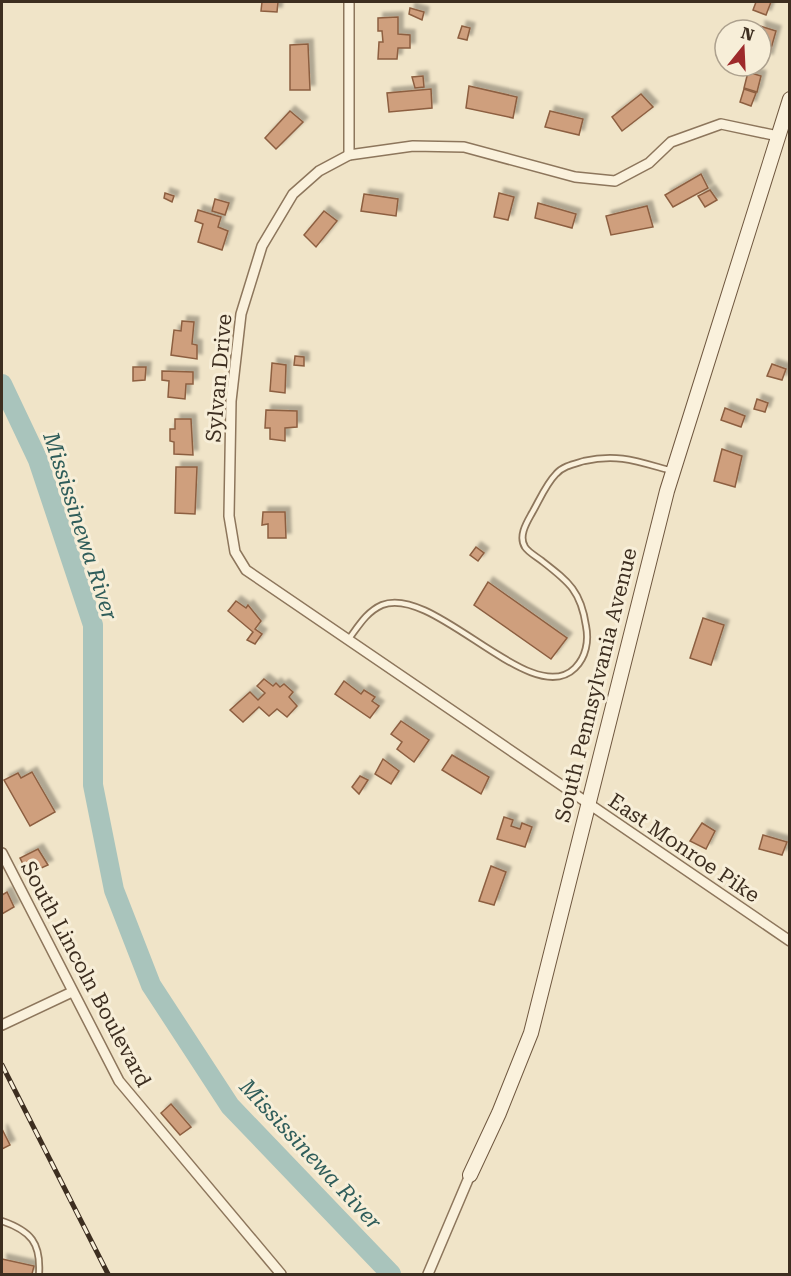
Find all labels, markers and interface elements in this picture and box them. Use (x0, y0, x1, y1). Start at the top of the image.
north arrow (713, 18, 773, 78)
text: N (739, 23, 756, 45)
street label: Sylvan Drive (201, 313, 237, 443)
water label: Mississinewa River (38, 428, 123, 623)
street label: South Pennsylvania Avenue (550, 545, 642, 825)
street label: East Monroe Pike (604, 789, 764, 907)
street label: South Lincoln Boulevard (16, 857, 156, 1091)
water label: Mississinewa River (234, 1073, 387, 1235)

